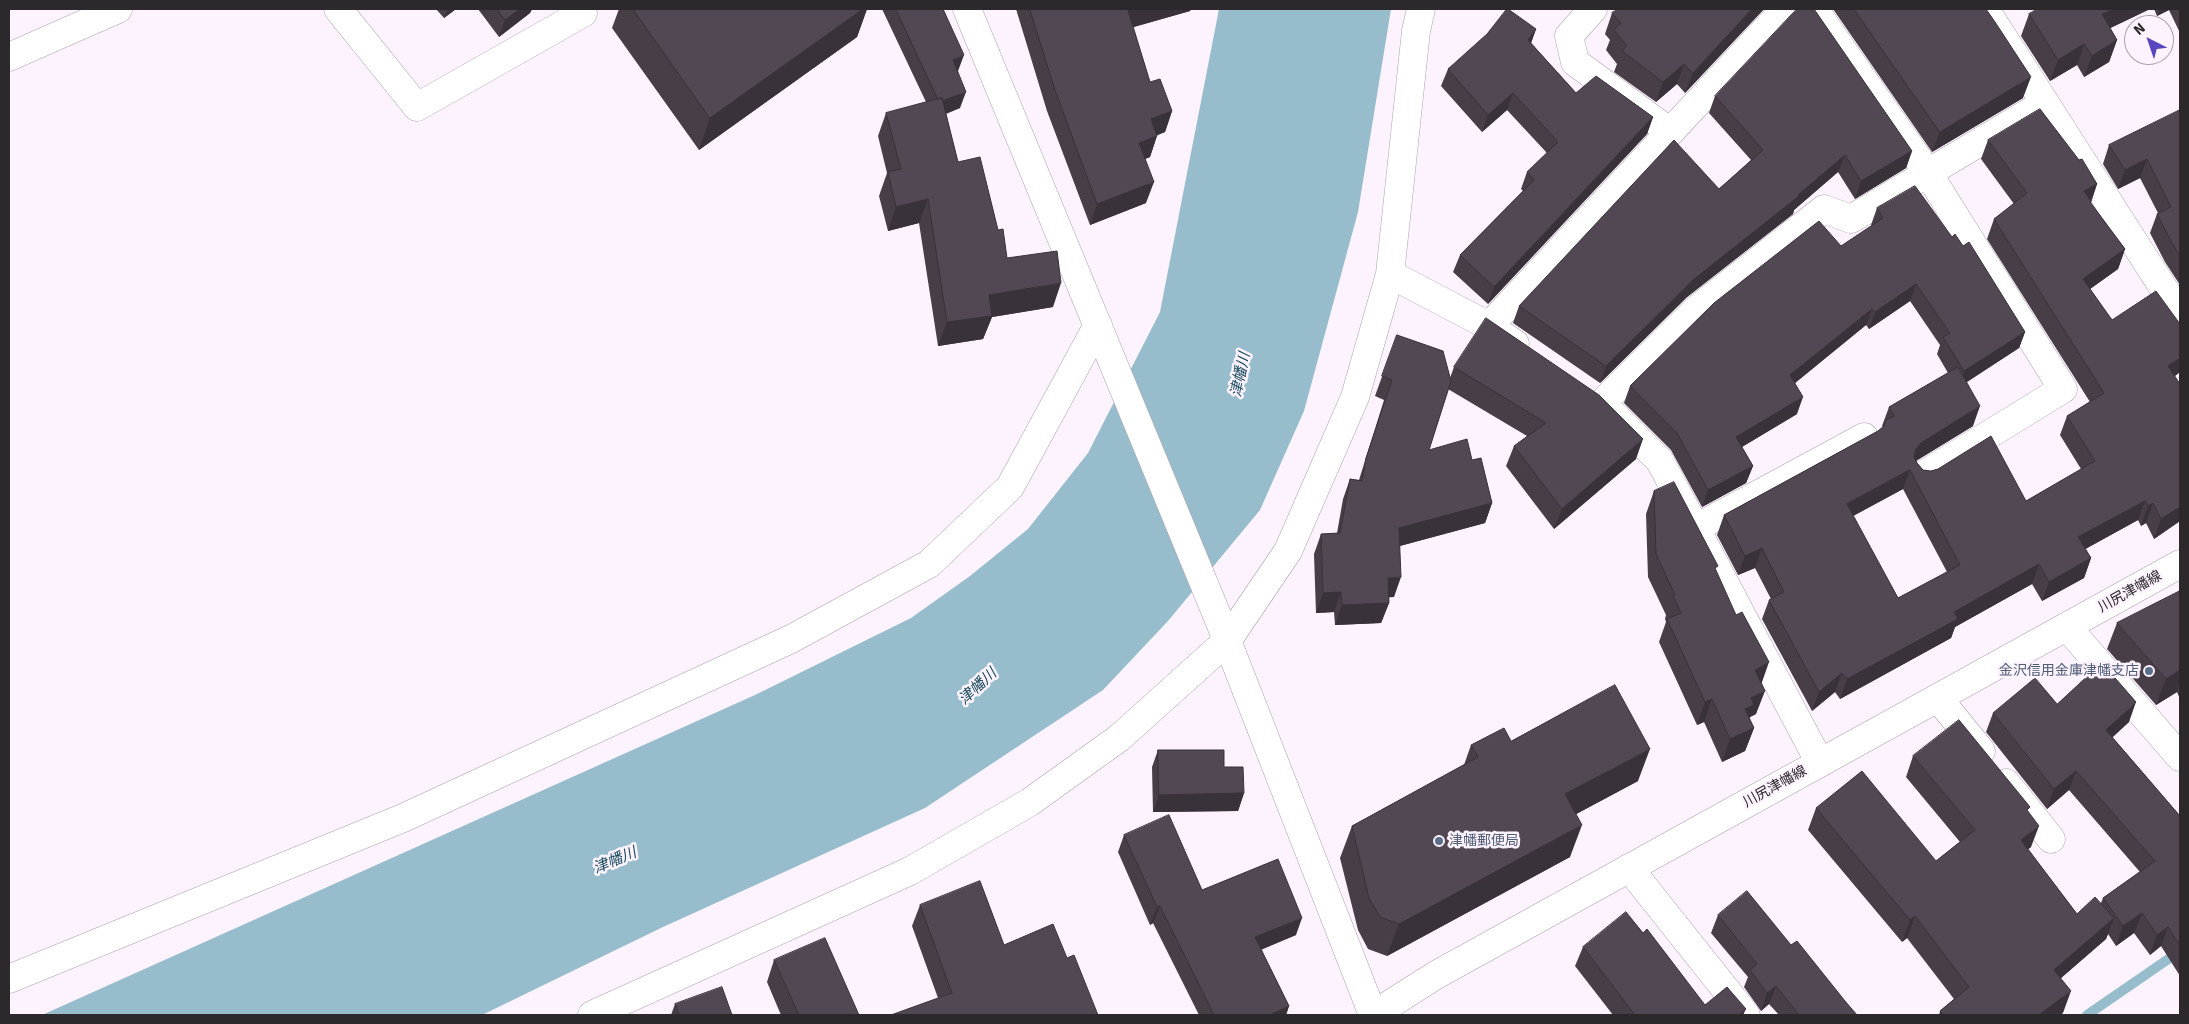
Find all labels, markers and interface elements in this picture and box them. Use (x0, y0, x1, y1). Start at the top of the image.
north arrow (2124, 15, 2174, 65)
text: N (2130, 19, 2149, 39)
water label: 津幡川 (1228, 351, 1254, 399)
street label: 川尻津幡線 (2095, 568, 2165, 616)
place label: 金沢信用金庫津幡支店 (1999, 663, 2139, 679)
water label: 津幡川 (955, 665, 1001, 709)
marker: 金沢信用金庫津幡支店 (2143, 665, 2155, 677)
street label: 川尻津幡線 (1740, 763, 1810, 811)
place label: 津幡郵便局 (1449, 833, 1519, 849)
marker: 津幡郵便局 (1433, 835, 1445, 847)
water label: 津幡川 (591, 844, 639, 878)

